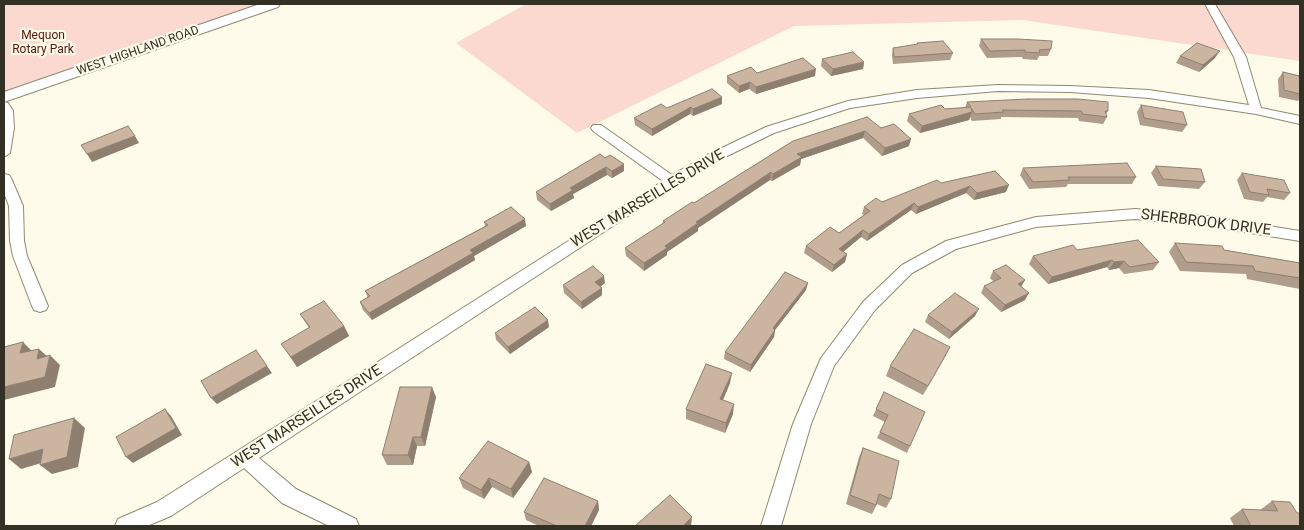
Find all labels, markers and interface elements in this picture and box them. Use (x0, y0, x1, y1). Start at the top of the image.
street label: WEST HIGHLAND ROAD (75, 23, 201, 79)
park label: Mequon Rotary Park (12, 29, 74, 57)
street label: WEST MARSEILLES DRIVE (568, 146, 728, 252)
street label: SHERBROOK DRIVE (1140, 206, 1272, 240)
street label: WEST MARSEILLES DRIVE (228, 362, 386, 472)

